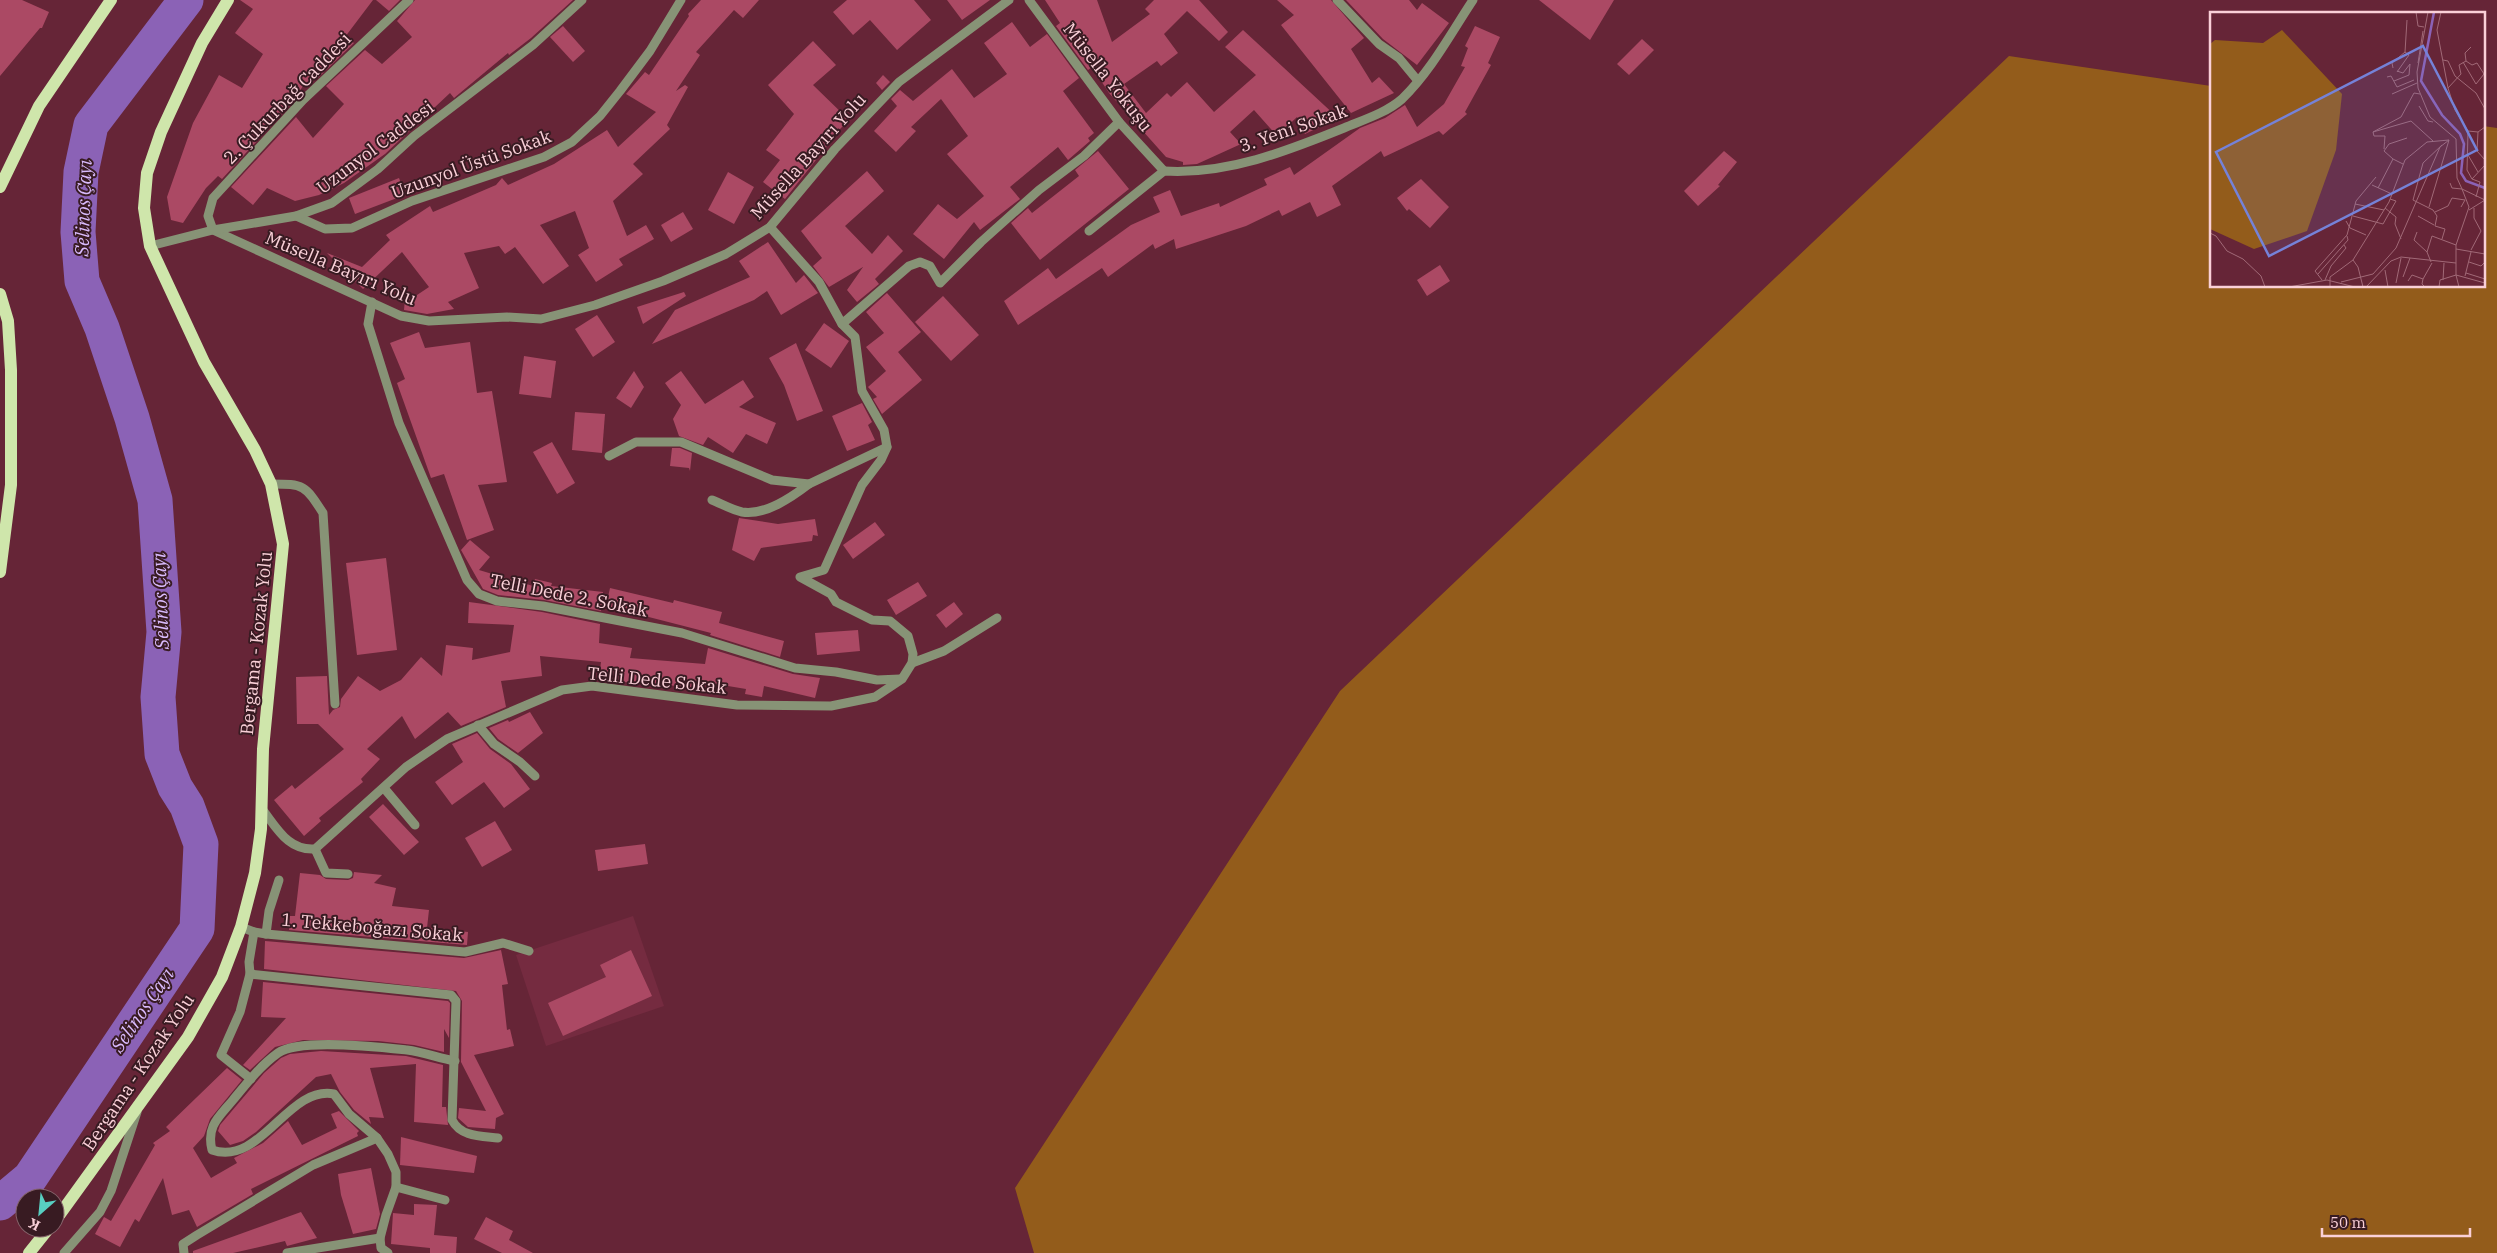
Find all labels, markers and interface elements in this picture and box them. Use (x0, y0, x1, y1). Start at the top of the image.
inset map (2210, 12, 2484, 288)
street label: Müsella Yokuşu (1058, 18, 1158, 136)
street label: 2. Çukurbağ Caddesi (218, 27, 356, 169)
street label: Müsella Bayırı Yolu (745, 88, 871, 224)
street label: Uzunyol Caddesi (312, 95, 439, 199)
street label: 3. Yeni Sokak (1236, 99, 1350, 157)
street label: Uzunyol Üstü Sokak (388, 124, 555, 204)
water label: Selinos Çayı (69, 159, 97, 258)
street label: Müsella Bayırı Yolu (262, 226, 420, 310)
street label: Bergama - Kozak Yolu (235, 550, 277, 736)
water label: Selinos Çayı (146, 552, 174, 651)
street label: Telli Dede 2. Sokak (488, 568, 650, 622)
street label: Telli Dede Sokak (586, 661, 728, 699)
street label: 1. Tekkeboğazı Sokak (280, 908, 464, 946)
water label: Selinos Çayı (104, 963, 179, 1058)
street label: Bergama - Kozak Yolu (77, 989, 199, 1155)
north arrow (15, 1188, 65, 1238)
scale bar (2322, 1206, 2470, 1238)
text: 50 m (2330, 1213, 2366, 1232)
text: K (25, 1214, 43, 1235)

